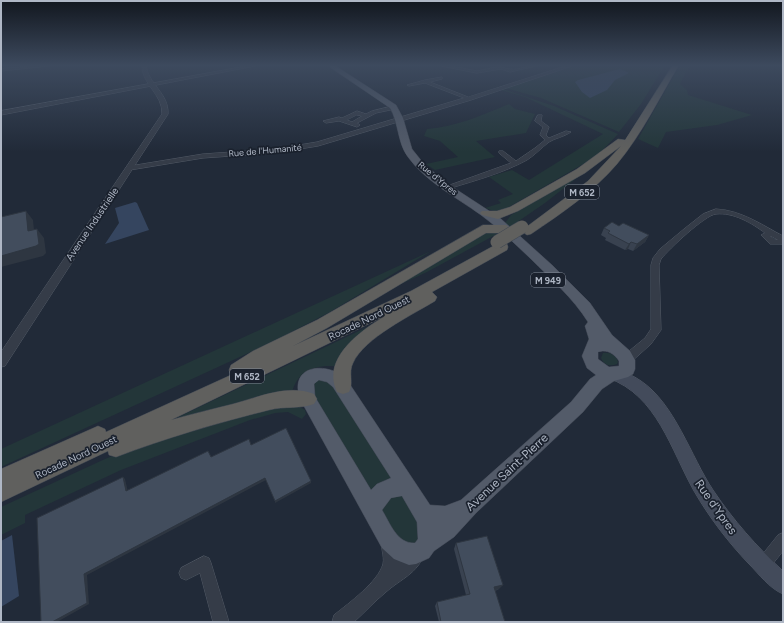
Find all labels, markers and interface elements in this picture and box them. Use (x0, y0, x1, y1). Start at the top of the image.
street label: Rue de l'Humanité (228, 141, 302, 159)
street label: Rue d'Ypres (416, 159, 460, 197)
street label: Avenue Industrielle (63, 184, 122, 263)
road number: M 652 (565, 185, 599, 199)
road number: M 949 (531, 273, 565, 287)
street label: Rocade Nord Ouest (326, 293, 412, 343)
road number: M 652 (230, 369, 264, 383)
street label: Avenue Saint-Pierre (463, 430, 551, 514)
street label: Rocade Nord Ouest (33, 432, 119, 482)
street label: Rue d'Ypres (692, 477, 740, 537)

